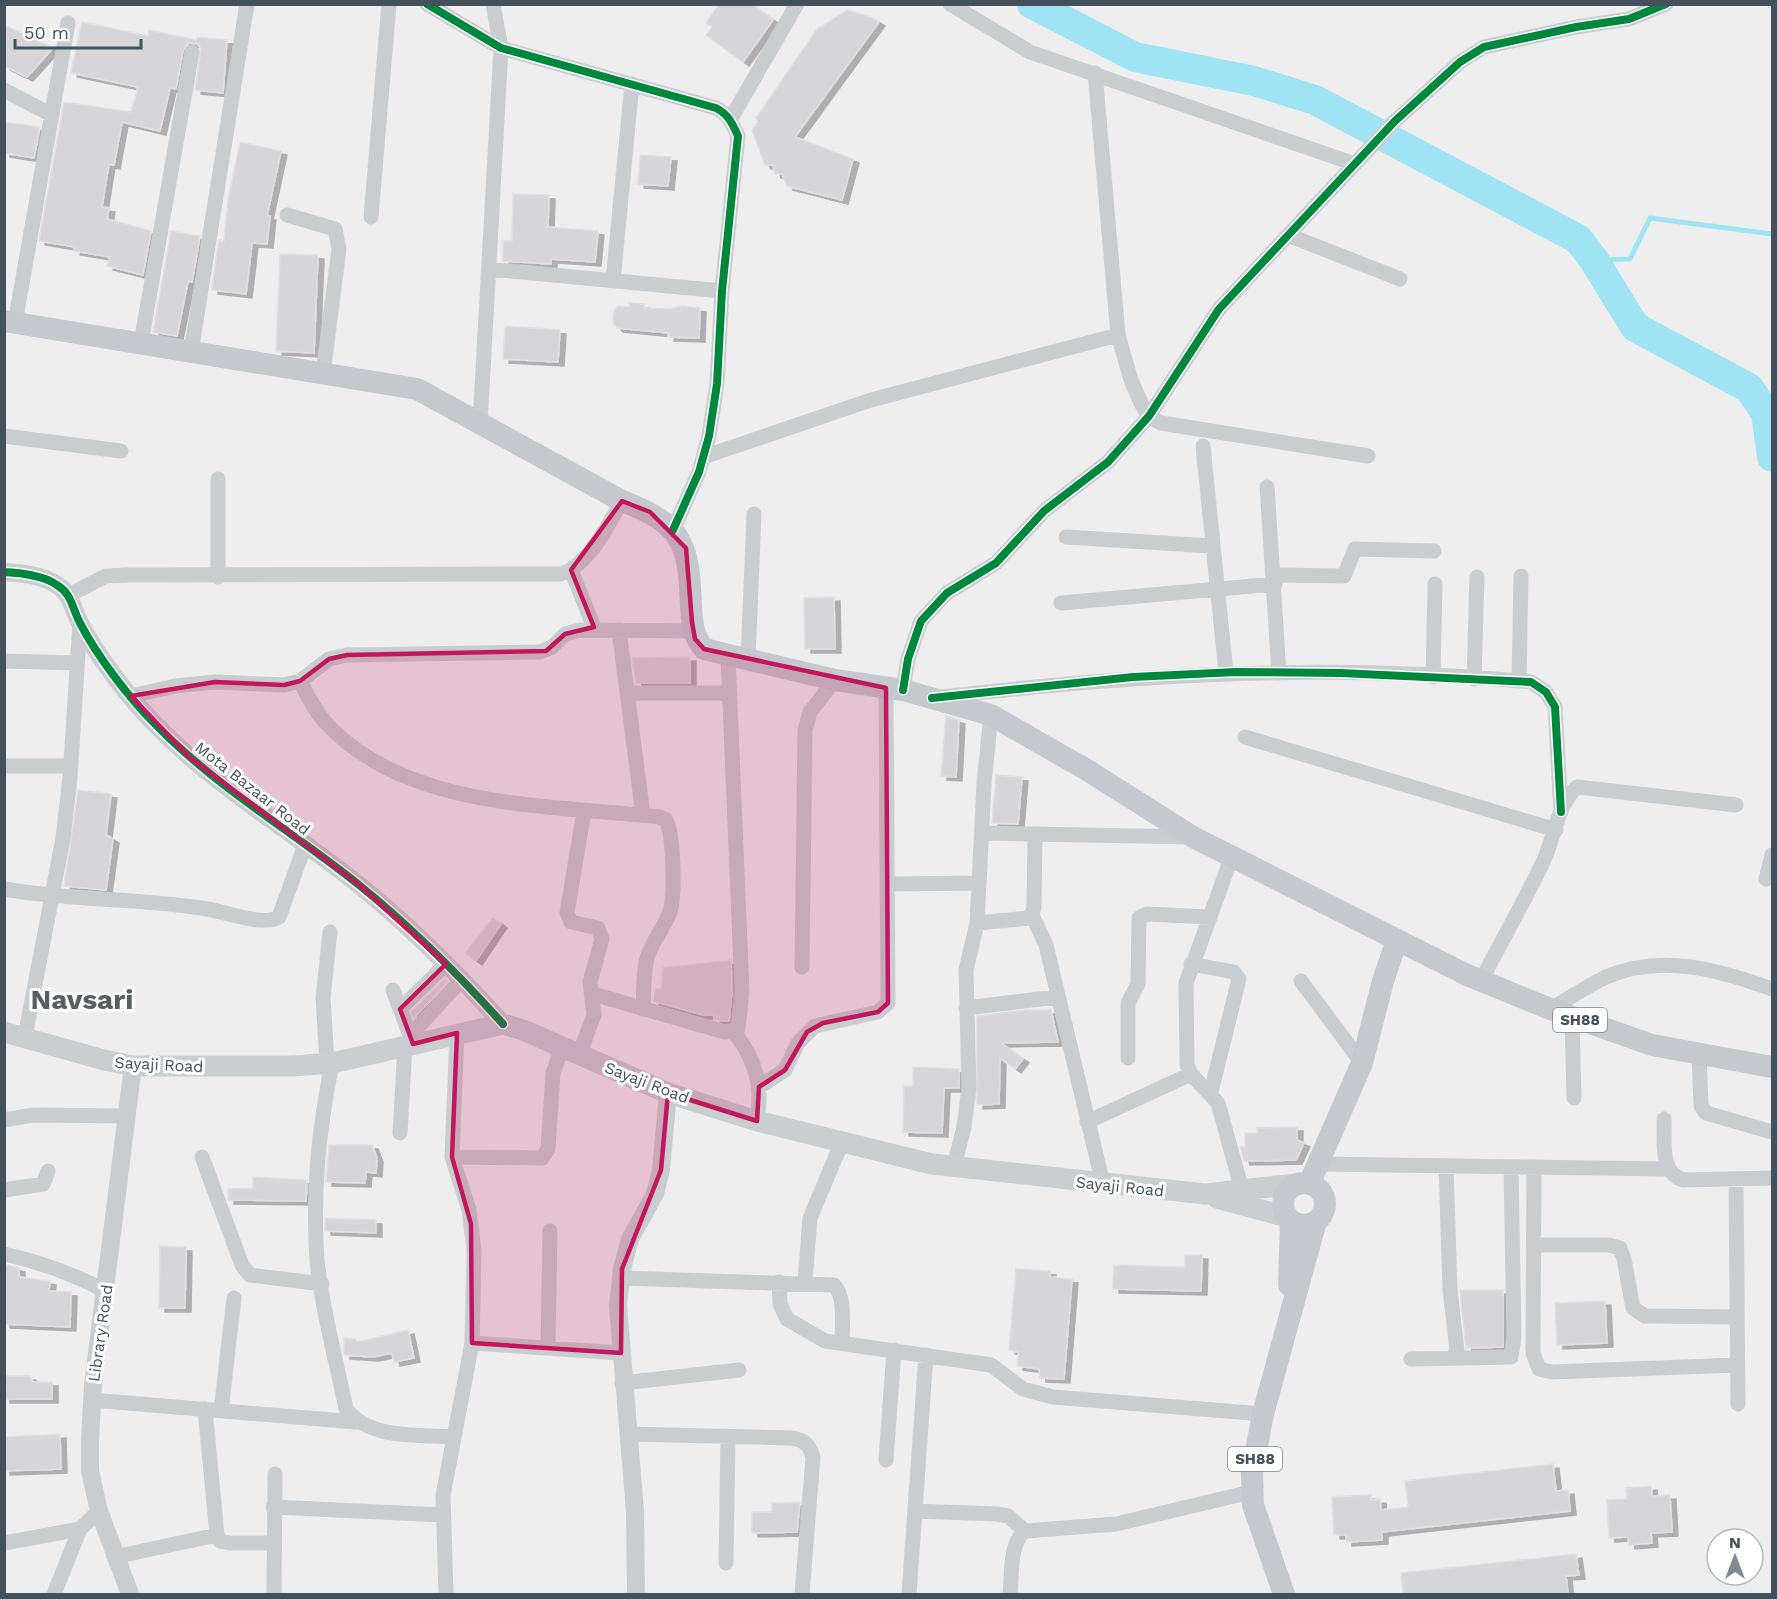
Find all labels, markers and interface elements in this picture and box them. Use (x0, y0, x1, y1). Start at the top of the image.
scale bar (15, 12, 141, 50)
text: 50 m (24, 22, 69, 43)
street label: Mota Bazaar Road (191, 738, 314, 839)
district label: Navsari (30, 983, 134, 1016)
road number: SH88 (1553, 1008, 1607, 1032)
street label: Sayaji Road (114, 1053, 204, 1076)
street label: Sayaji Road (602, 1058, 692, 1107)
street label: Sayaji Road (1075, 1172, 1165, 1201)
street label: Library Road (84, 1283, 117, 1383)
road number: SH88 (1228, 1447, 1282, 1471)
north arrow (1705, 1527, 1765, 1587)
text: N (1729, 1533, 1741, 1552)

